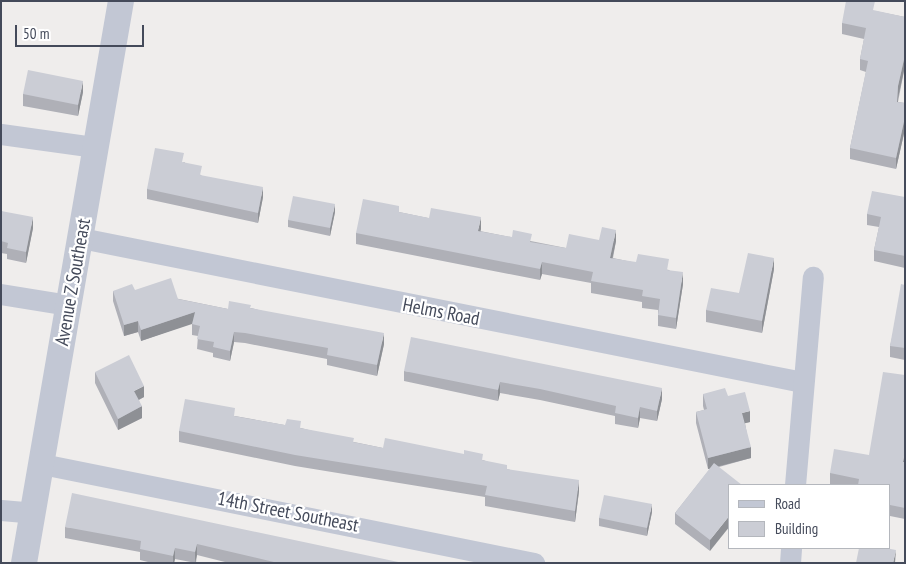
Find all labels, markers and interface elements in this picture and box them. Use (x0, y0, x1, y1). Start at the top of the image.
scale bar (18, 15, 146, 47)
text: 50 m (23, 24, 49, 43)
street label: Avenue Z Southeast (51, 216, 95, 348)
street label: Helms Road (401, 293, 481, 331)
legend (728, 484, 891, 549)
street label: 14th Street Southeast (215, 487, 361, 537)
text: Road (775, 494, 801, 513)
text: Building (775, 519, 818, 538)

